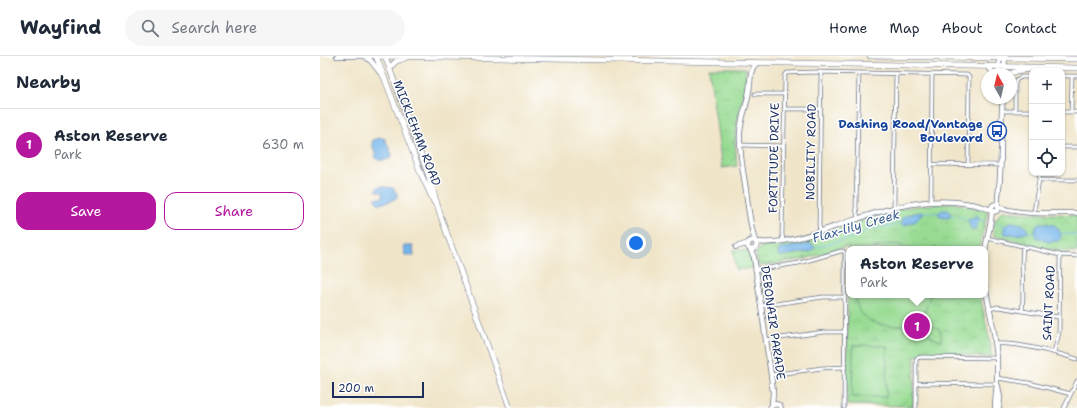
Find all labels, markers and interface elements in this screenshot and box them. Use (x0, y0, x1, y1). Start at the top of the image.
search box (125, 10, 405, 46)
text: Wayfind (20, 15, 101, 40)
icon: search (139, 17, 161, 39)
text: Search here (171, 18, 257, 38)
text: Home (829, 19, 868, 37)
text: Map (890, 19, 920, 37)
text: About (942, 19, 983, 37)
text: Contact (1005, 19, 1057, 37)
north arrow (981, 68, 1017, 104)
map controls (1029, 68, 1065, 176)
button: + (1029, 68, 1065, 104)
text: Nearby (16, 71, 81, 93)
street label: MICKLEHAM ROAD (389, 78, 445, 188)
street label: FORTITUDE DRIVE (765, 103, 783, 213)
street label: NOBILITY ROAD (802, 104, 820, 200)
button: − (1029, 104, 1065, 140)
place label: Dashing Road/Vantage Boulevard (838, 116, 983, 146)
bus stop icon: Dashing Road/Vantage Boulevard (986, 120, 1008, 142)
text: Aston Reserve (54, 126, 168, 146)
text: 1 (26, 136, 32, 153)
text: 630 m (262, 136, 304, 153)
button: locate (1029, 140, 1065, 176)
text: Park (54, 146, 82, 163)
button: Save (16, 192, 156, 230)
button: Share (164, 192, 304, 230)
water label: Flax-lily Creek (810, 205, 902, 247)
your location (626, 233, 646, 253)
popup (846, 246, 988, 298)
text: Aston Reserve (860, 254, 974, 274)
street label: DEBONAIR PARADE (757, 265, 789, 381)
street label: SAINT ROAD (1039, 265, 1059, 341)
text: Park (860, 274, 888, 291)
pin: 1 (904, 311, 930, 341)
scale bar (332, 380, 424, 399)
text: 200 m (338, 381, 374, 396)

